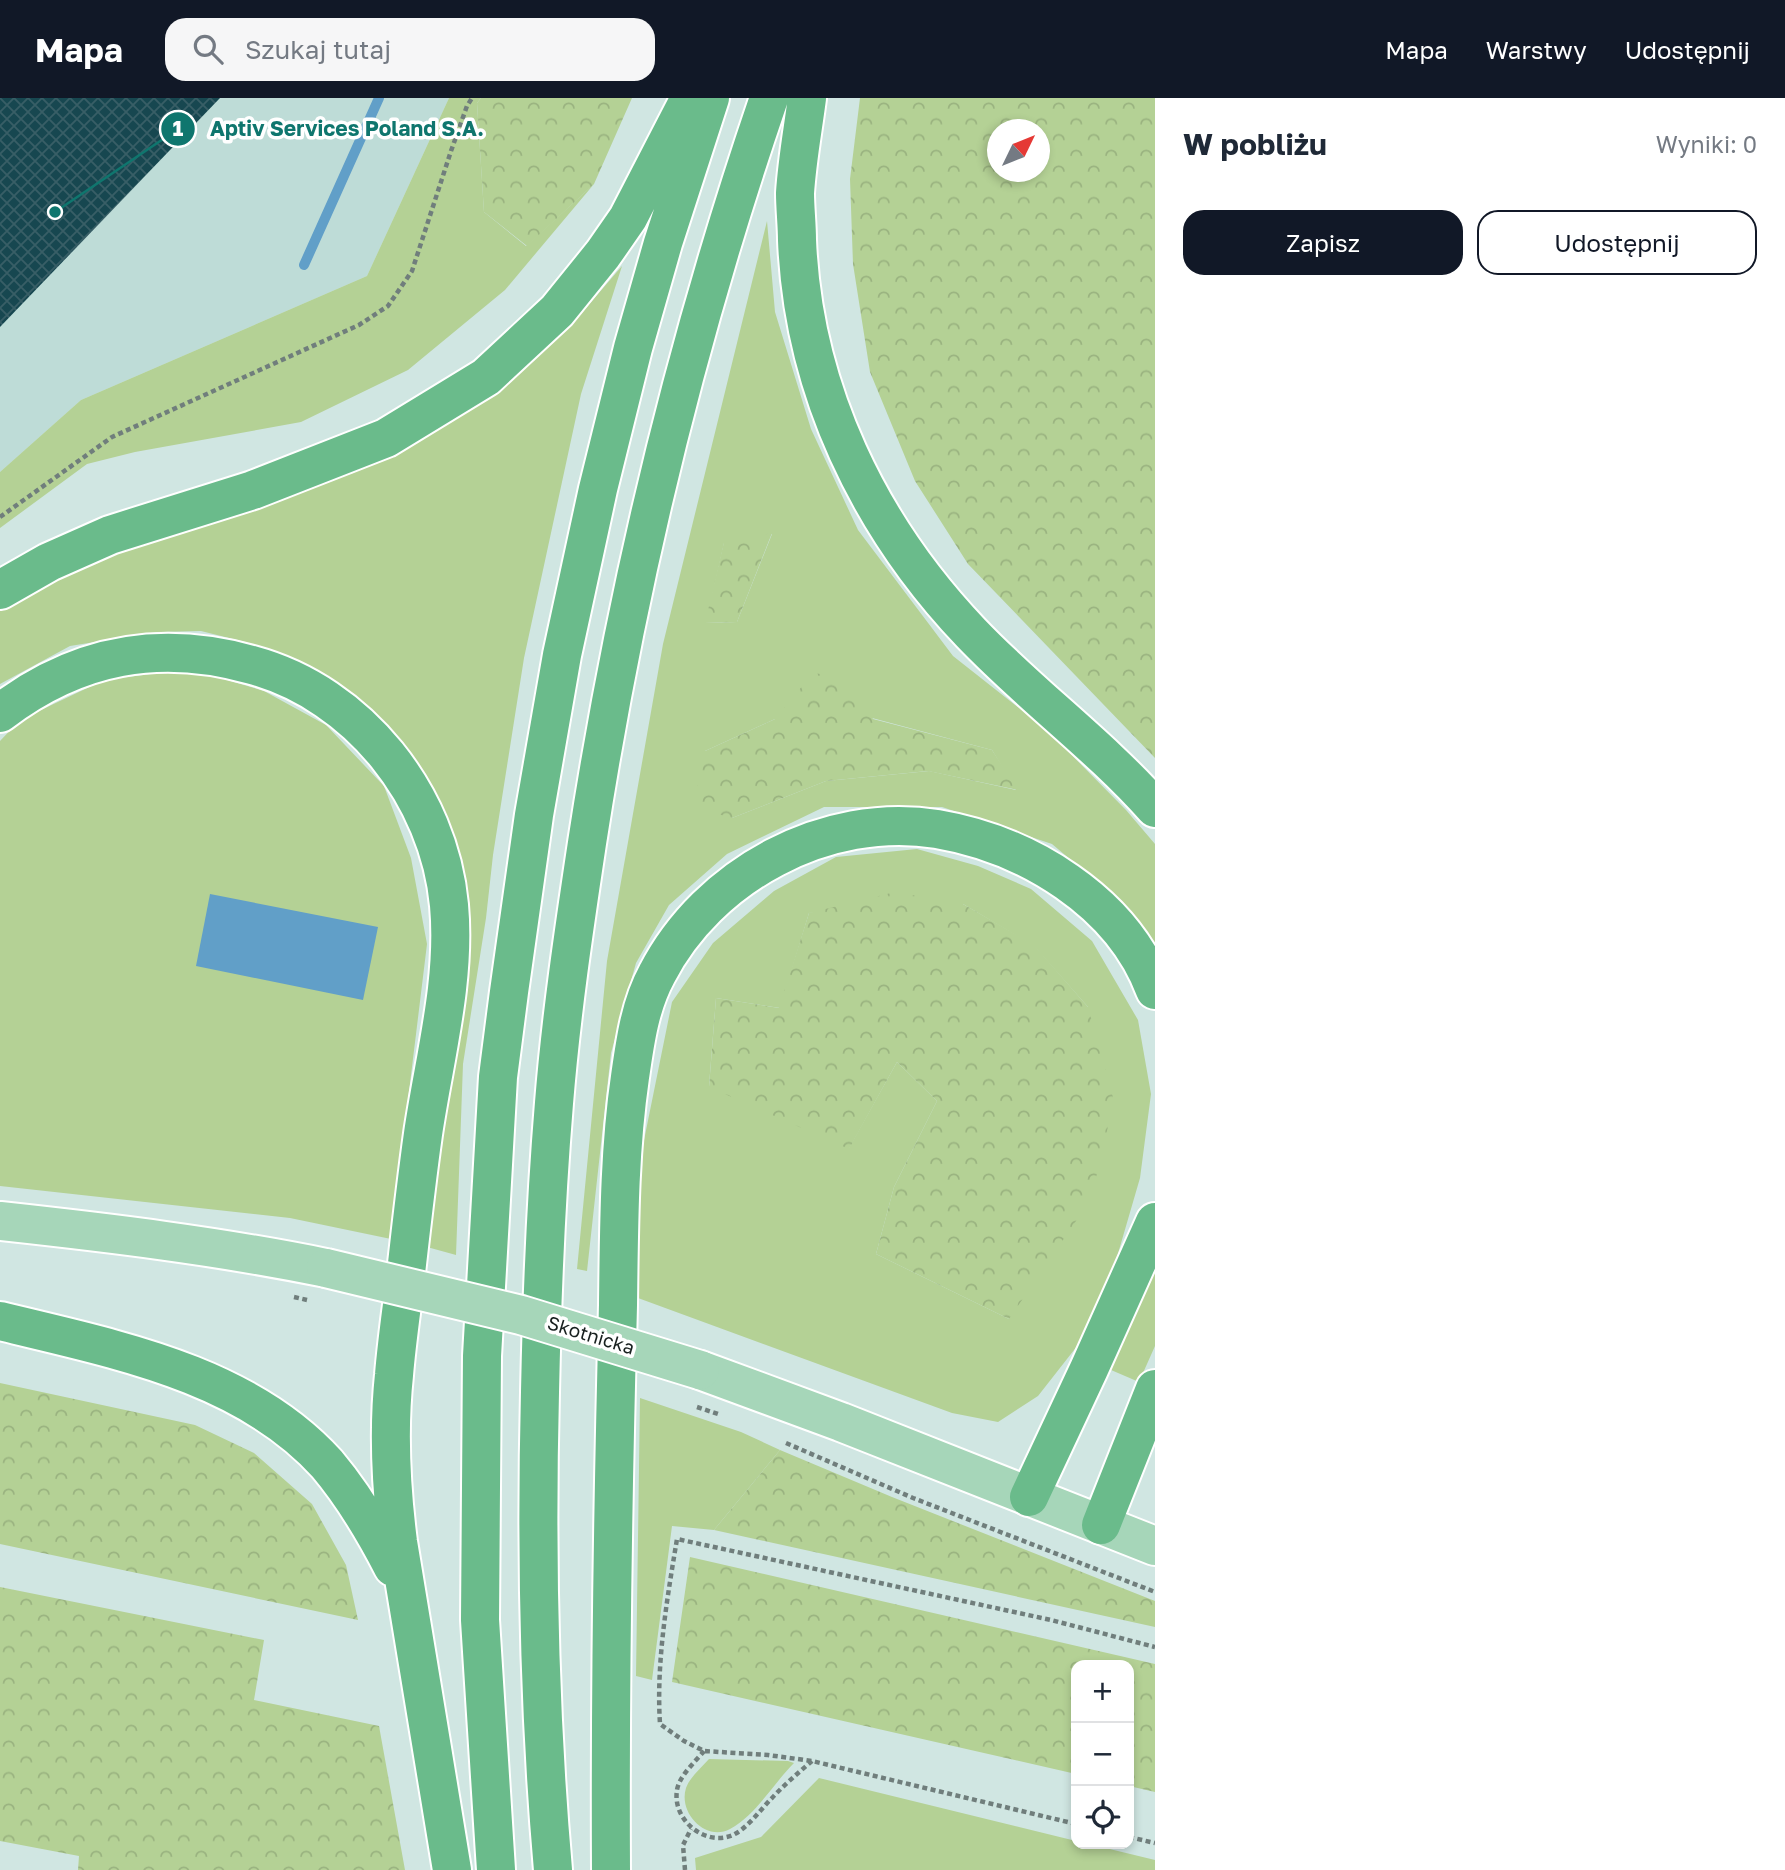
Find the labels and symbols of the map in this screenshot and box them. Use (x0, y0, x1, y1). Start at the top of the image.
callout: Aptiv Services Poland S.A. (161, 108, 498, 150)
text: 1 (173, 115, 184, 141)
text: Aptiv Services Poland S.A. (210, 115, 484, 141)
north arrow (987, 119, 1050, 182)
street label: Skotnicka (545, 1310, 638, 1359)

